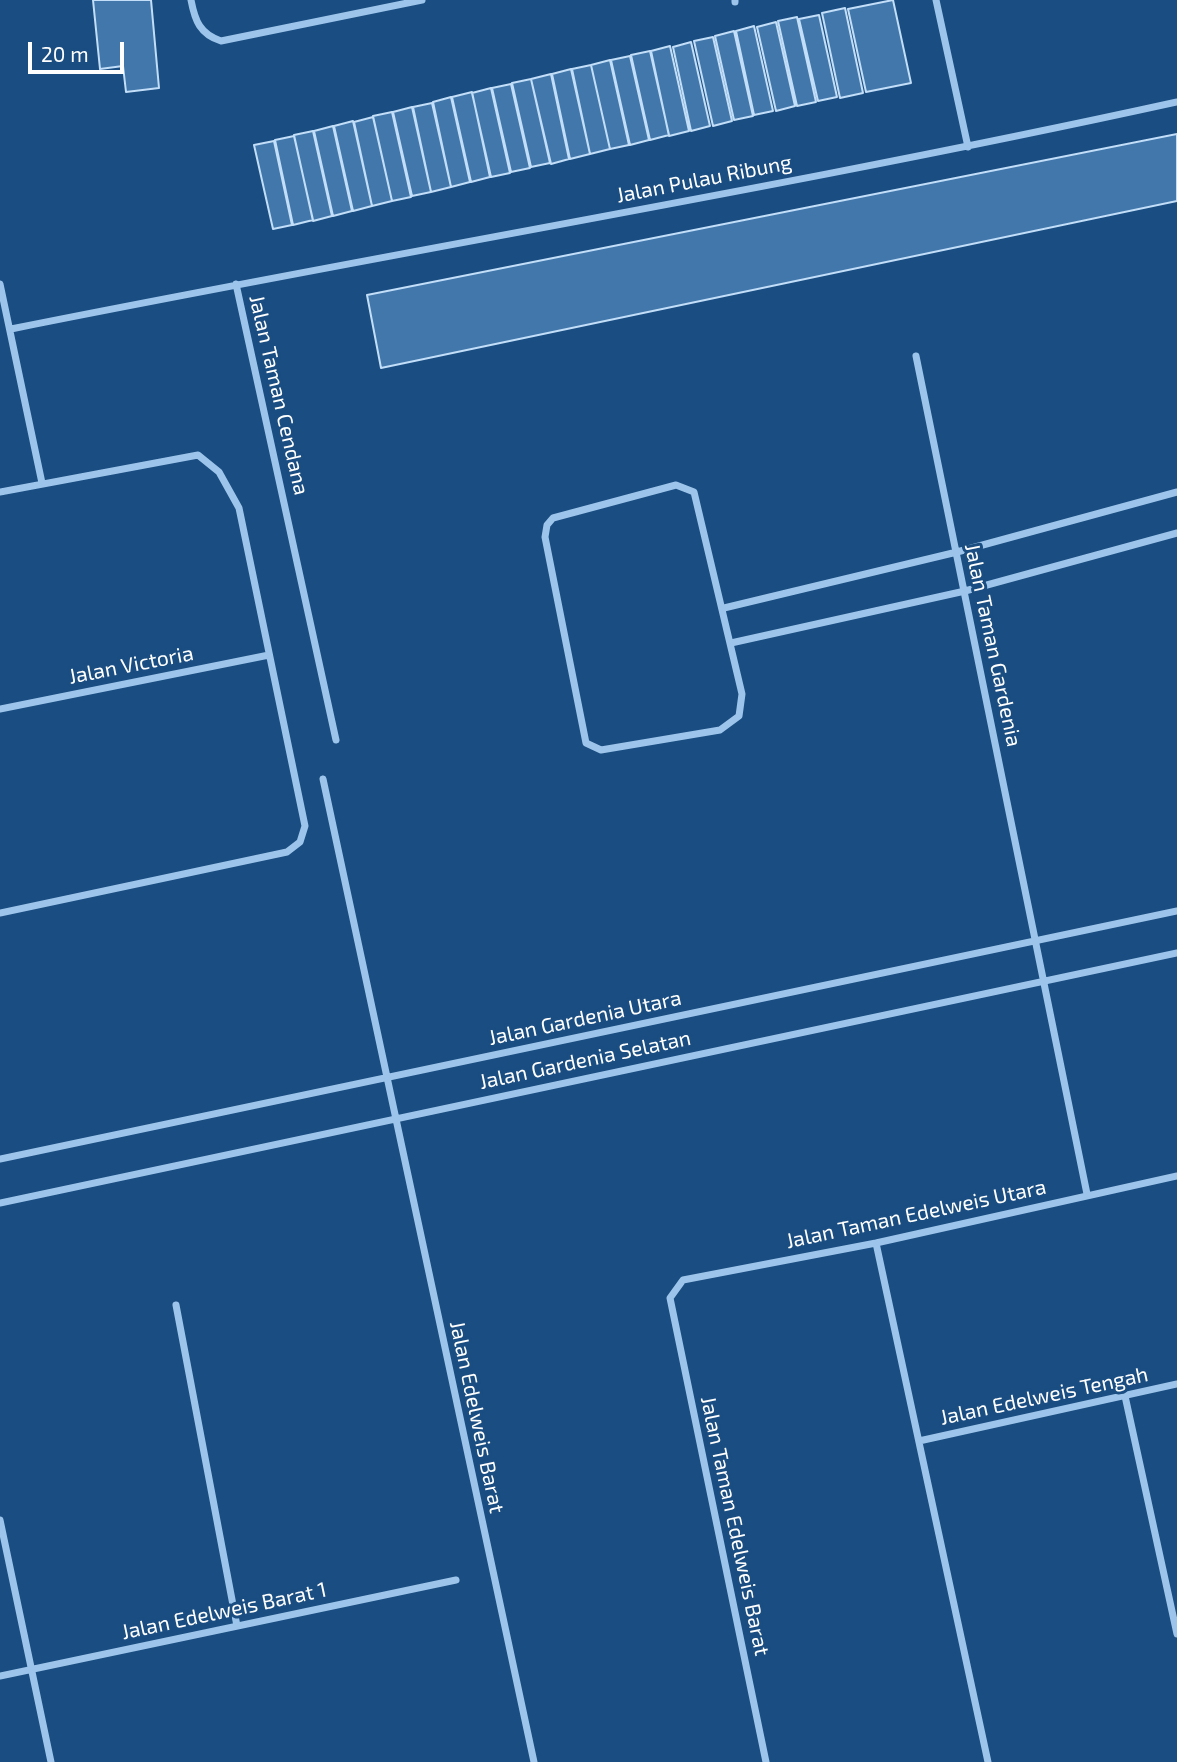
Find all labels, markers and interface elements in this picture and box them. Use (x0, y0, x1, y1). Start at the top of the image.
scale bar (32, 28, 128, 72)
text: 20 m (41, 41, 89, 66)
street label: Jalan Pulau Ribung (614, 150, 794, 208)
street label: Jalan Taman Cendana (244, 292, 314, 498)
street label: Jalan Taman Gardenia (959, 541, 1027, 749)
street label: Jalan Victoria (66, 641, 196, 689)
street label: Jalan Gardenia Utara (486, 985, 684, 1051)
street label: Jalan Gardenia Selatan (477, 1025, 693, 1095)
street label: Jalan Taman Edelweis Utara (784, 1174, 1048, 1254)
street label: Jalan Edelweis Barat (444, 1319, 510, 1515)
street label: Jalan Edelweis Tengah (938, 1362, 1150, 1430)
street label: Jalan Taman Edelweis Barat (695, 1394, 775, 1658)
street label: Jalan Edelweis Barat 1 (119, 1577, 329, 1645)

